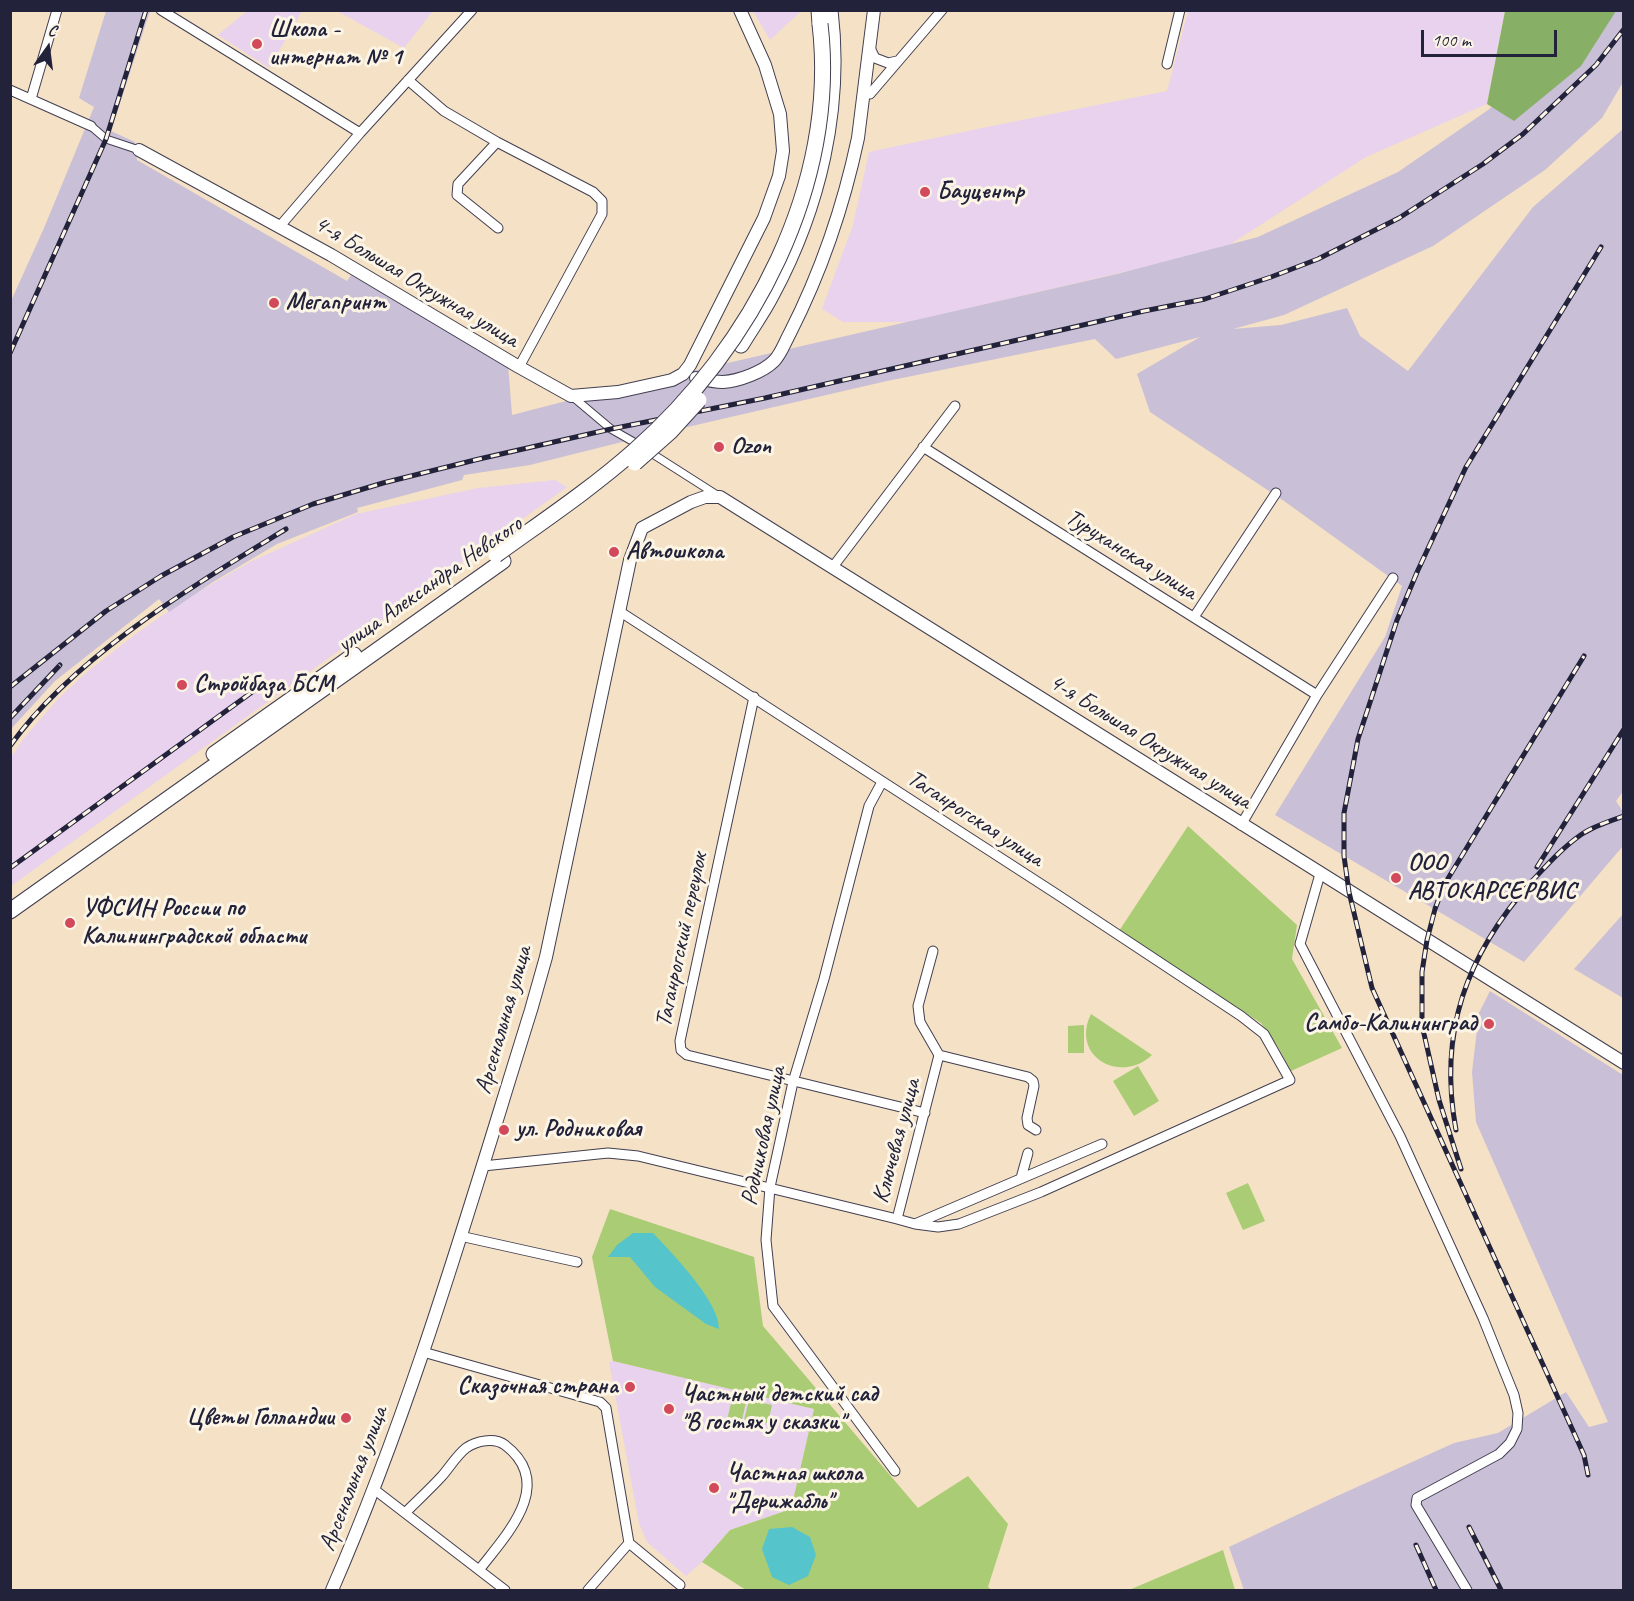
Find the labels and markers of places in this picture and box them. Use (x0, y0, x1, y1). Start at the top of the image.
place label: Школа - интернат № 1 (269, 16, 402, 72)
marker: Школа - интернат № 1 (250, 37, 264, 51)
place label: Бауцентр (937, 178, 1024, 206)
marker: Бауцентр (918, 185, 932, 199)
place label: Мегапринт (286, 289, 386, 317)
marker: Мегапринт (267, 296, 281, 310)
place label: Ozon (731, 433, 771, 461)
marker: Ozon (712, 440, 726, 454)
place label: Автошкола (626, 538, 723, 566)
marker: Автошкола (607, 545, 621, 559)
place label: Стройбаза БСМ (194, 671, 335, 699)
marker: Стройбаза БСМ (175, 678, 189, 692)
place label: ООО АВТОКАРСЕРВИС (1408, 850, 1576, 906)
marker: ООО АВТОКАРСЕРВИС (1389, 871, 1403, 885)
place label: УФСИН России по Калининградской области (82, 895, 306, 951)
marker: УФСИН России по Калининградской области (63, 916, 77, 930)
place label: Самбо-Калининград (1304, 1010, 1477, 1038)
marker: Самбо-Калининград (1482, 1017, 1496, 1031)
place label: ул. Родниковая (516, 1116, 641, 1144)
marker: ул. Родниковая (497, 1123, 511, 1137)
place label: Сказочная страна (457, 1373, 618, 1401)
marker: Сказочная страна (623, 1380, 637, 1394)
place label: Частный детский сад "В гостях у сказки" (681, 1381, 878, 1437)
marker: Частный детский сад "В гостях у сказки" (662, 1402, 676, 1416)
place label: Цветы Голландии (187, 1404, 334, 1432)
marker: Цветы Голландии (339, 1411, 353, 1425)
place label: Частная школа "Дерижабль" (726, 1460, 863, 1516)
marker: Частная школа "Дерижабль" (707, 1481, 721, 1495)

